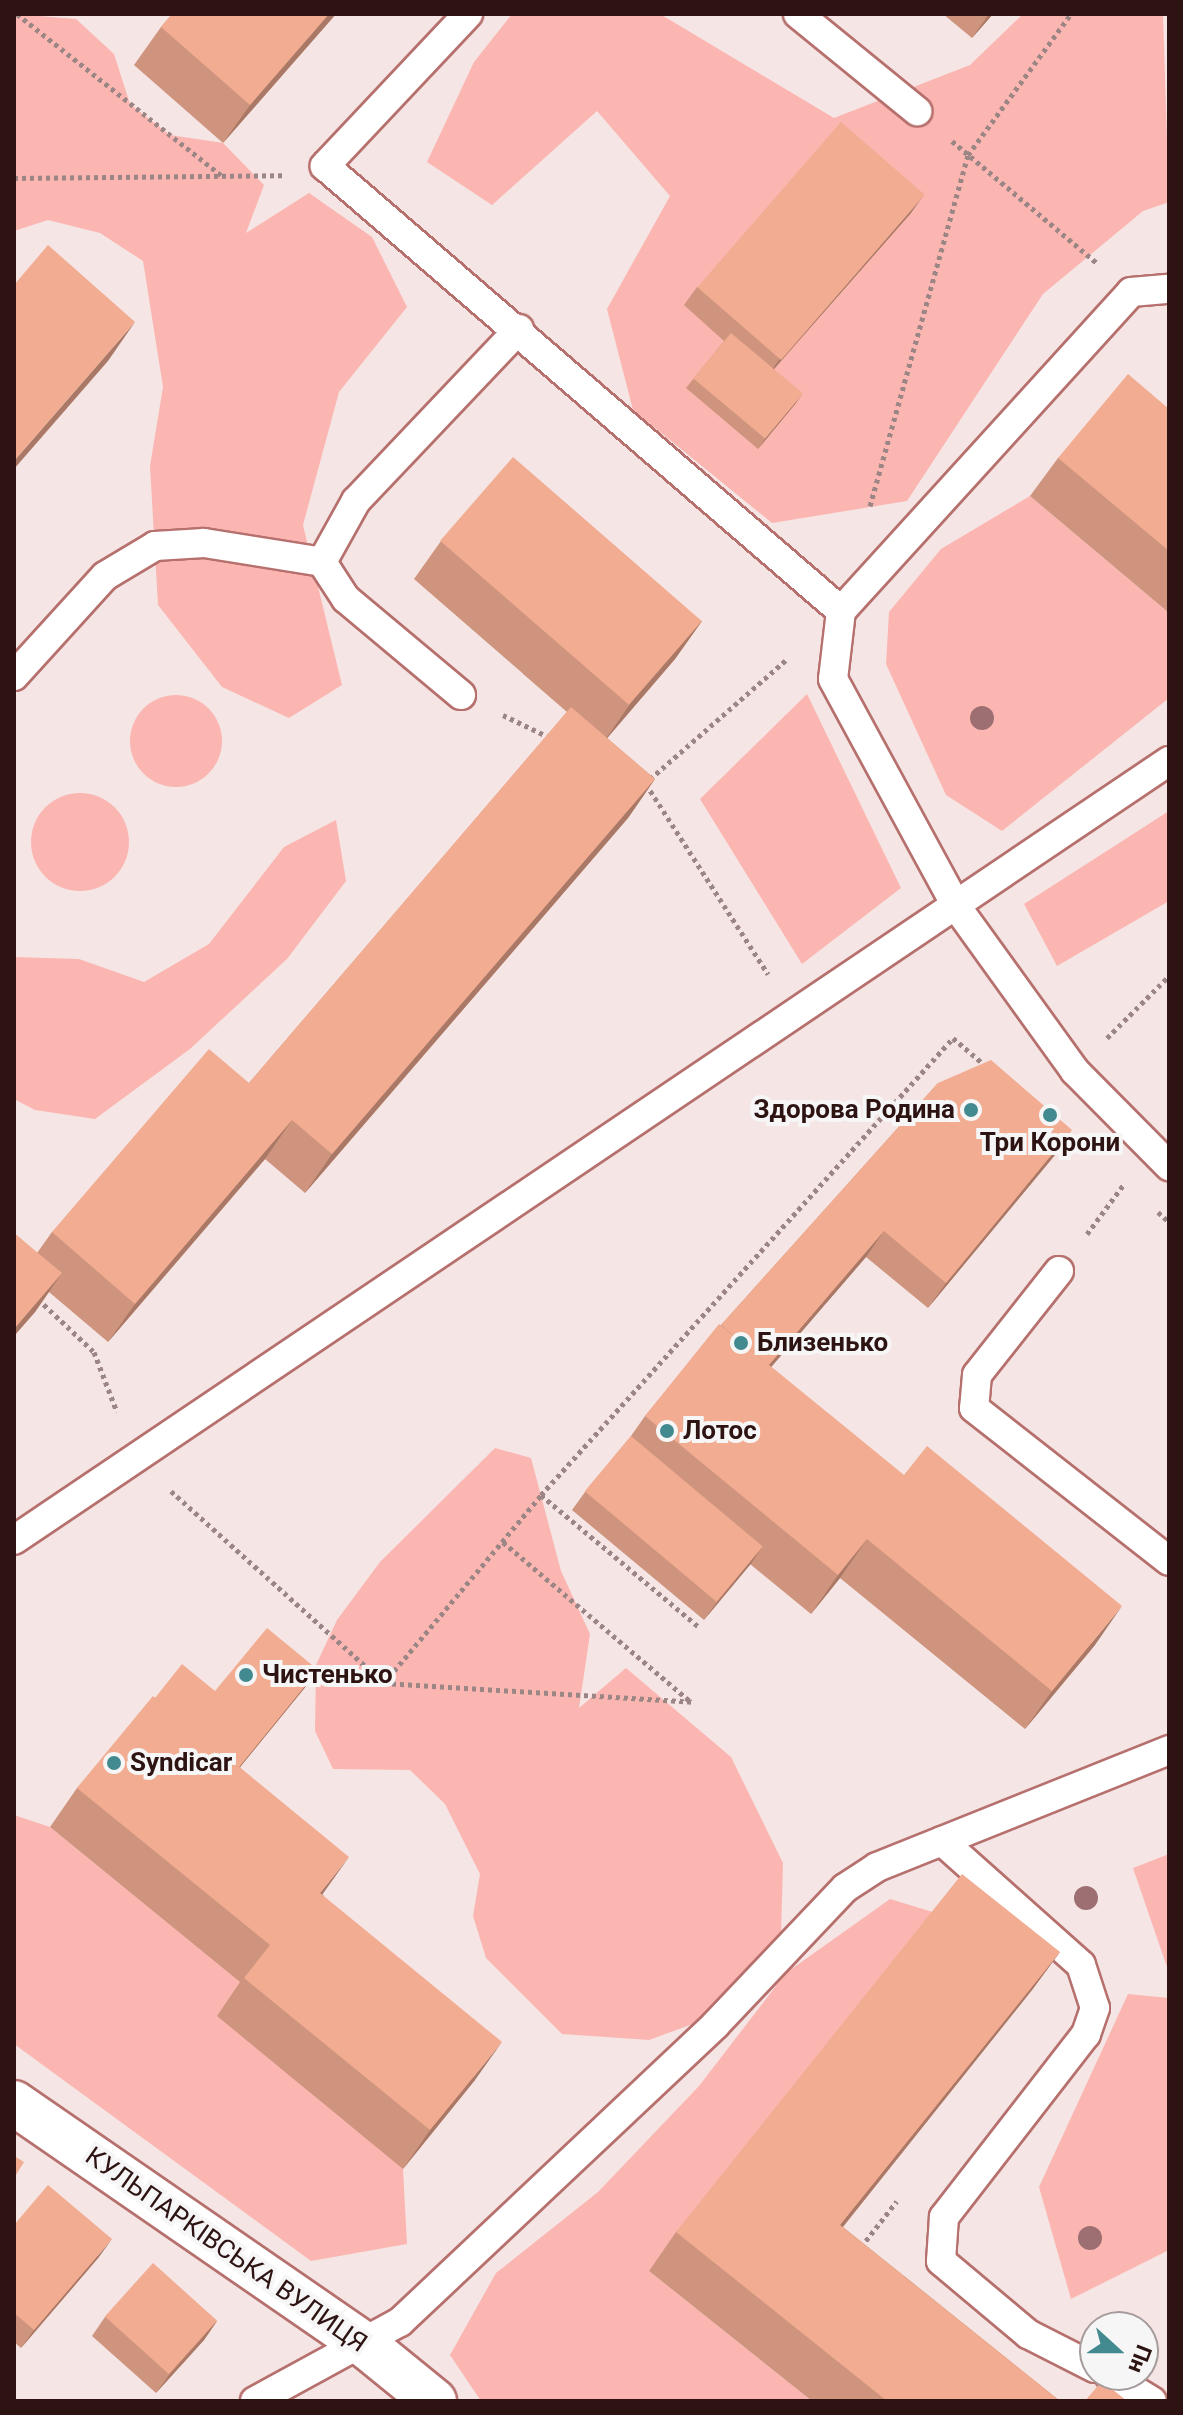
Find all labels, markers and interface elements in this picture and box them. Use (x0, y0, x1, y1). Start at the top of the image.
place label: Здорова Родина (754, 1094, 955, 1126)
marker: Здорова Родина (962, 1101, 980, 1119)
marker: Три Корони (1041, 1106, 1059, 1124)
place label: Три Корони (980, 1127, 1120, 1159)
place label: Близенько (757, 1327, 888, 1359)
marker: Близенько (732, 1334, 750, 1352)
place label: Лотос (683, 1415, 757, 1447)
marker: Лотос (658, 1422, 676, 1440)
place label: Чистенько (262, 1659, 393, 1691)
marker: Чистенько (237, 1666, 255, 1684)
place label: Syndicar (130, 1747, 232, 1779)
marker: Syndicar (105, 1754, 123, 1772)
street label: КУЛЬПАРКІВСЬКА ВУЛИЦЯ (79, 2141, 373, 2359)
north arrow (1079, 2311, 1159, 2391)
text: Пн (1123, 2341, 1157, 2377)

